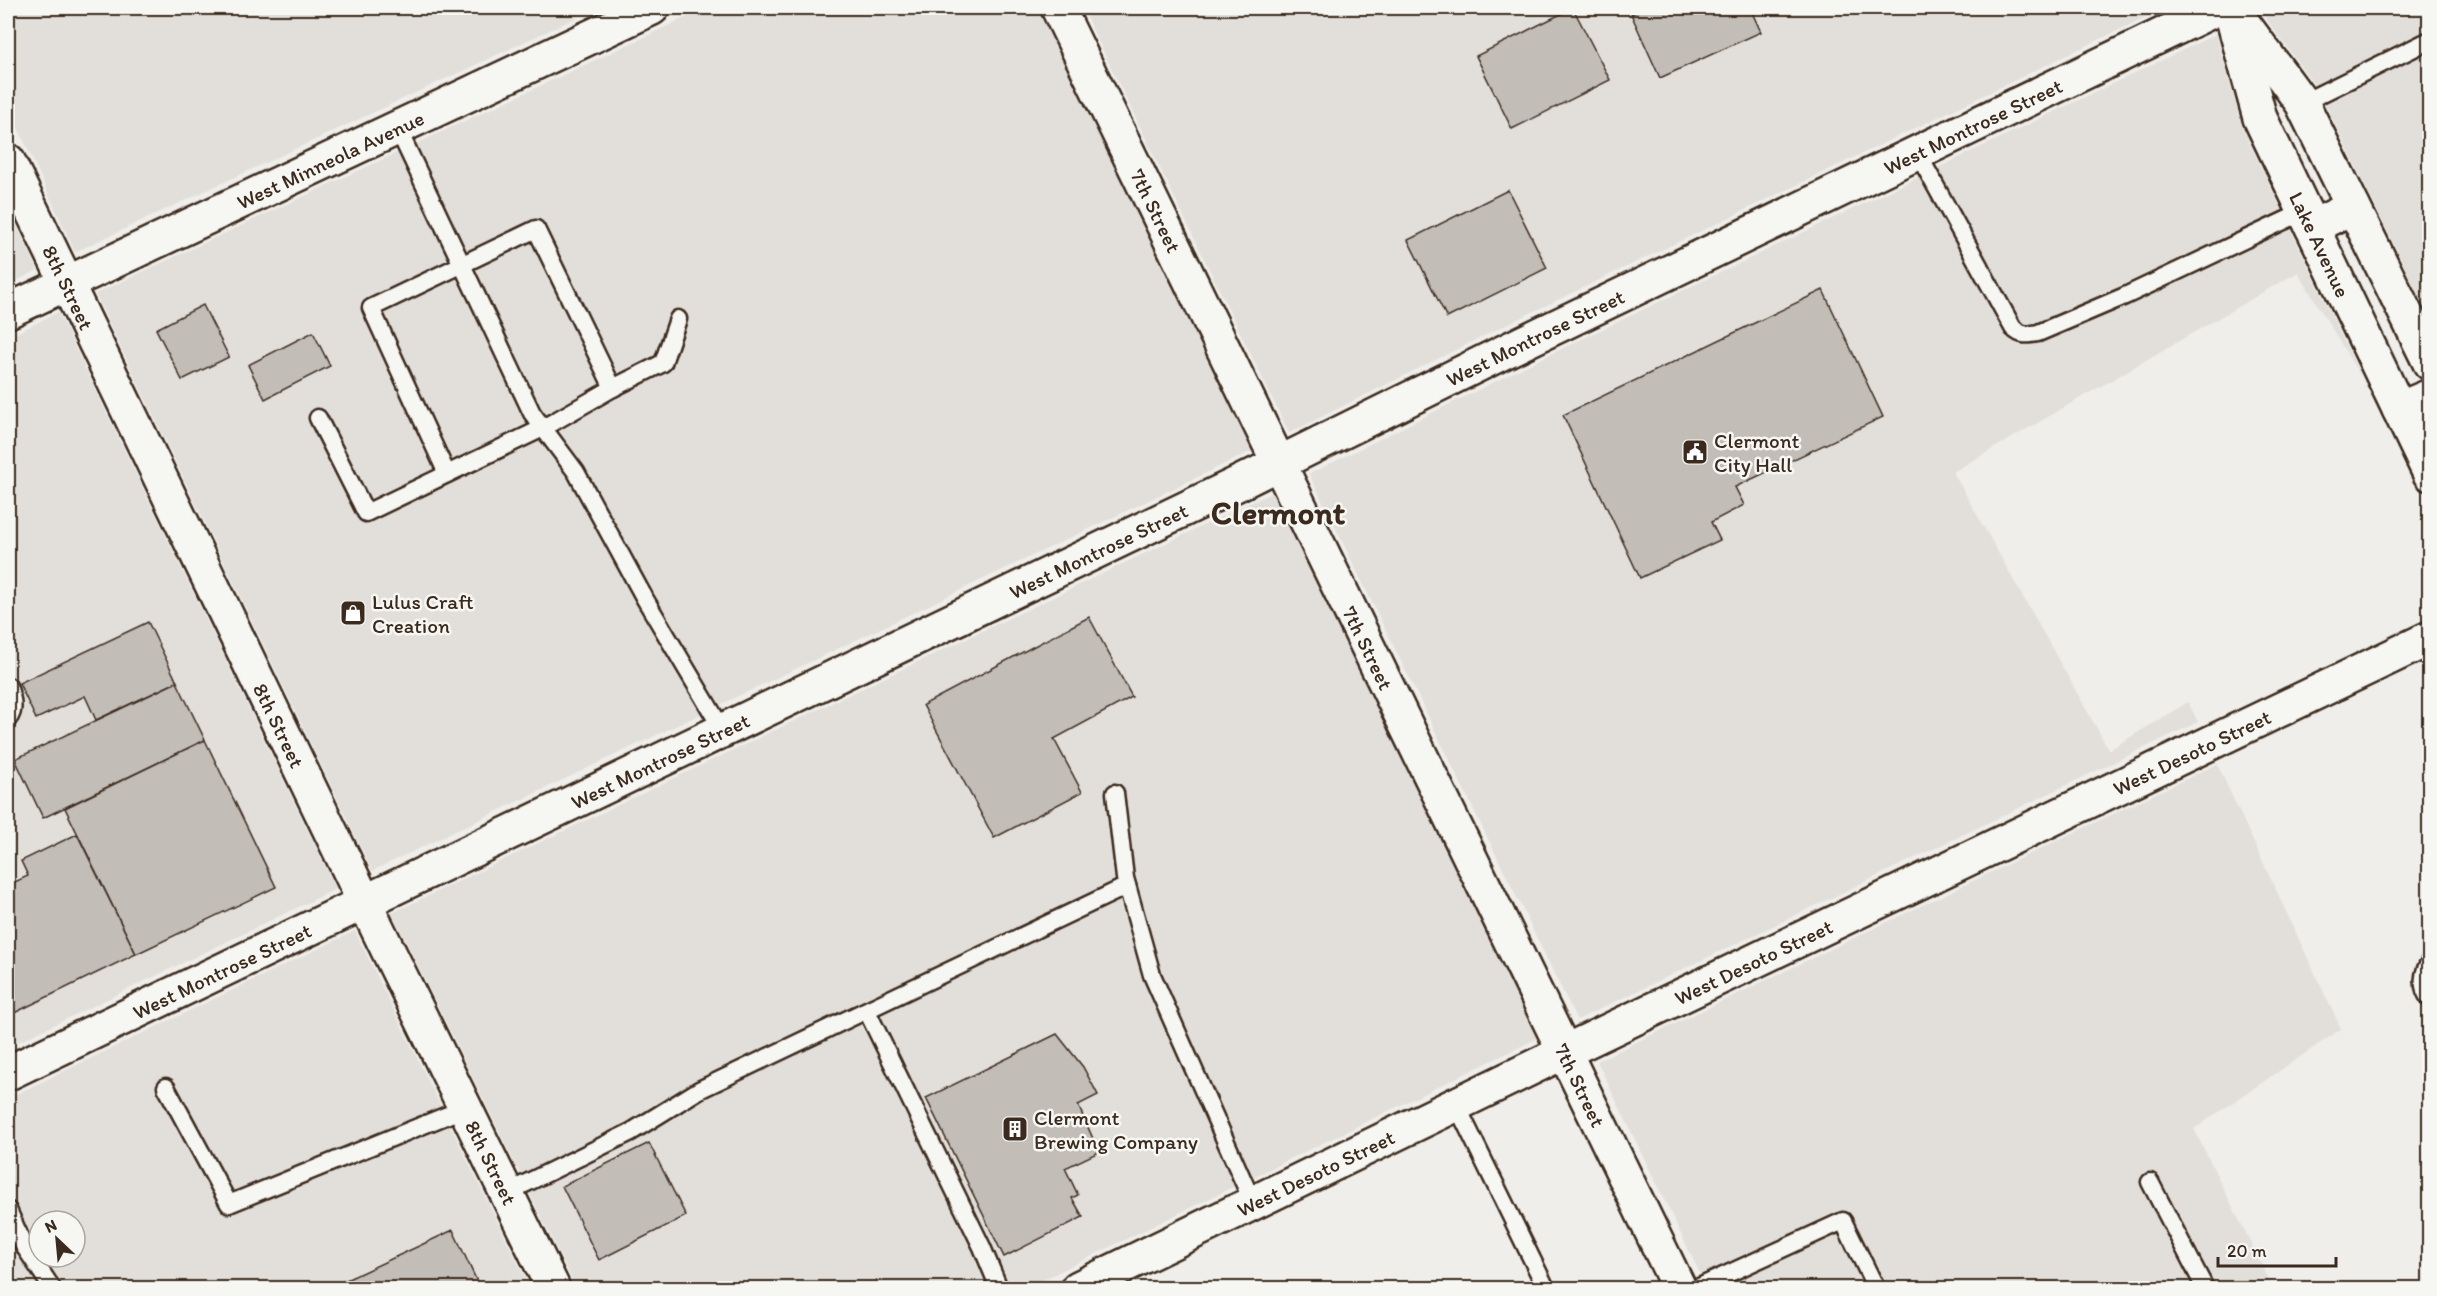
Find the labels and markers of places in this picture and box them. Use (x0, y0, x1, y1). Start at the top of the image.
place label: Clermont City Hall (1714, 428, 1800, 477)
public building icon: Clermont City Hall (1680, 437, 1710, 467)
place label: Lulus Craft Creation (372, 589, 474, 638)
shop icon: Lulus Craft Creation (338, 598, 368, 628)
place label: Clermont Brewing Company (1034, 1105, 1198, 1154)
building icon: Clermont Brewing Company (1000, 1114, 1030, 1144)

